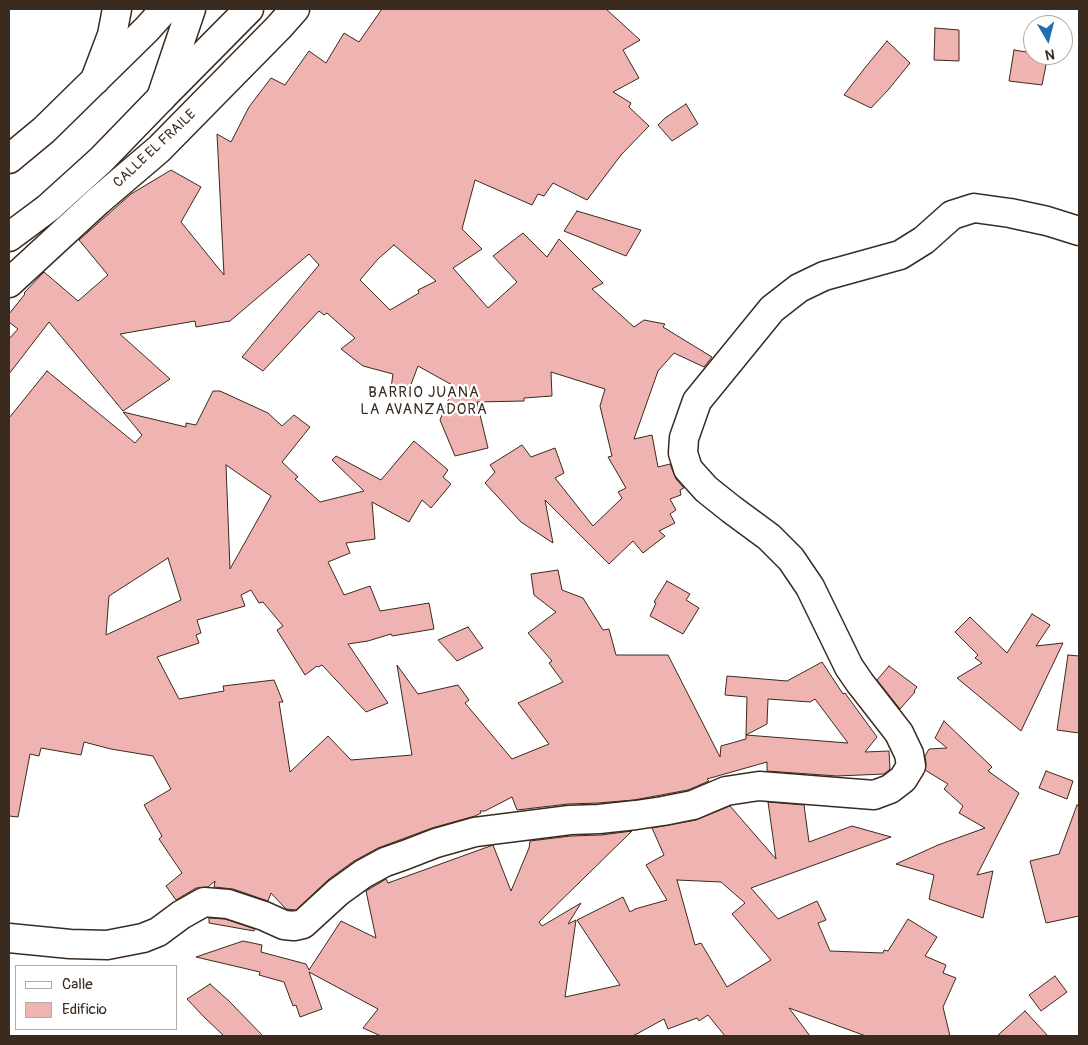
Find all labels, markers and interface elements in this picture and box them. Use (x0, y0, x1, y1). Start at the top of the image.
north arrow (1023, 15, 1073, 65)
text: N (1044, 45, 1056, 63)
street label: CALLE EL FRAILE (110, 106, 200, 192)
district label: BARRIO JUANA LA AVANZADORA (359, 384, 489, 419)
legend (15, 965, 178, 1030)
text: Calle (62, 975, 93, 994)
text: Edificio (62, 1000, 107, 1019)

